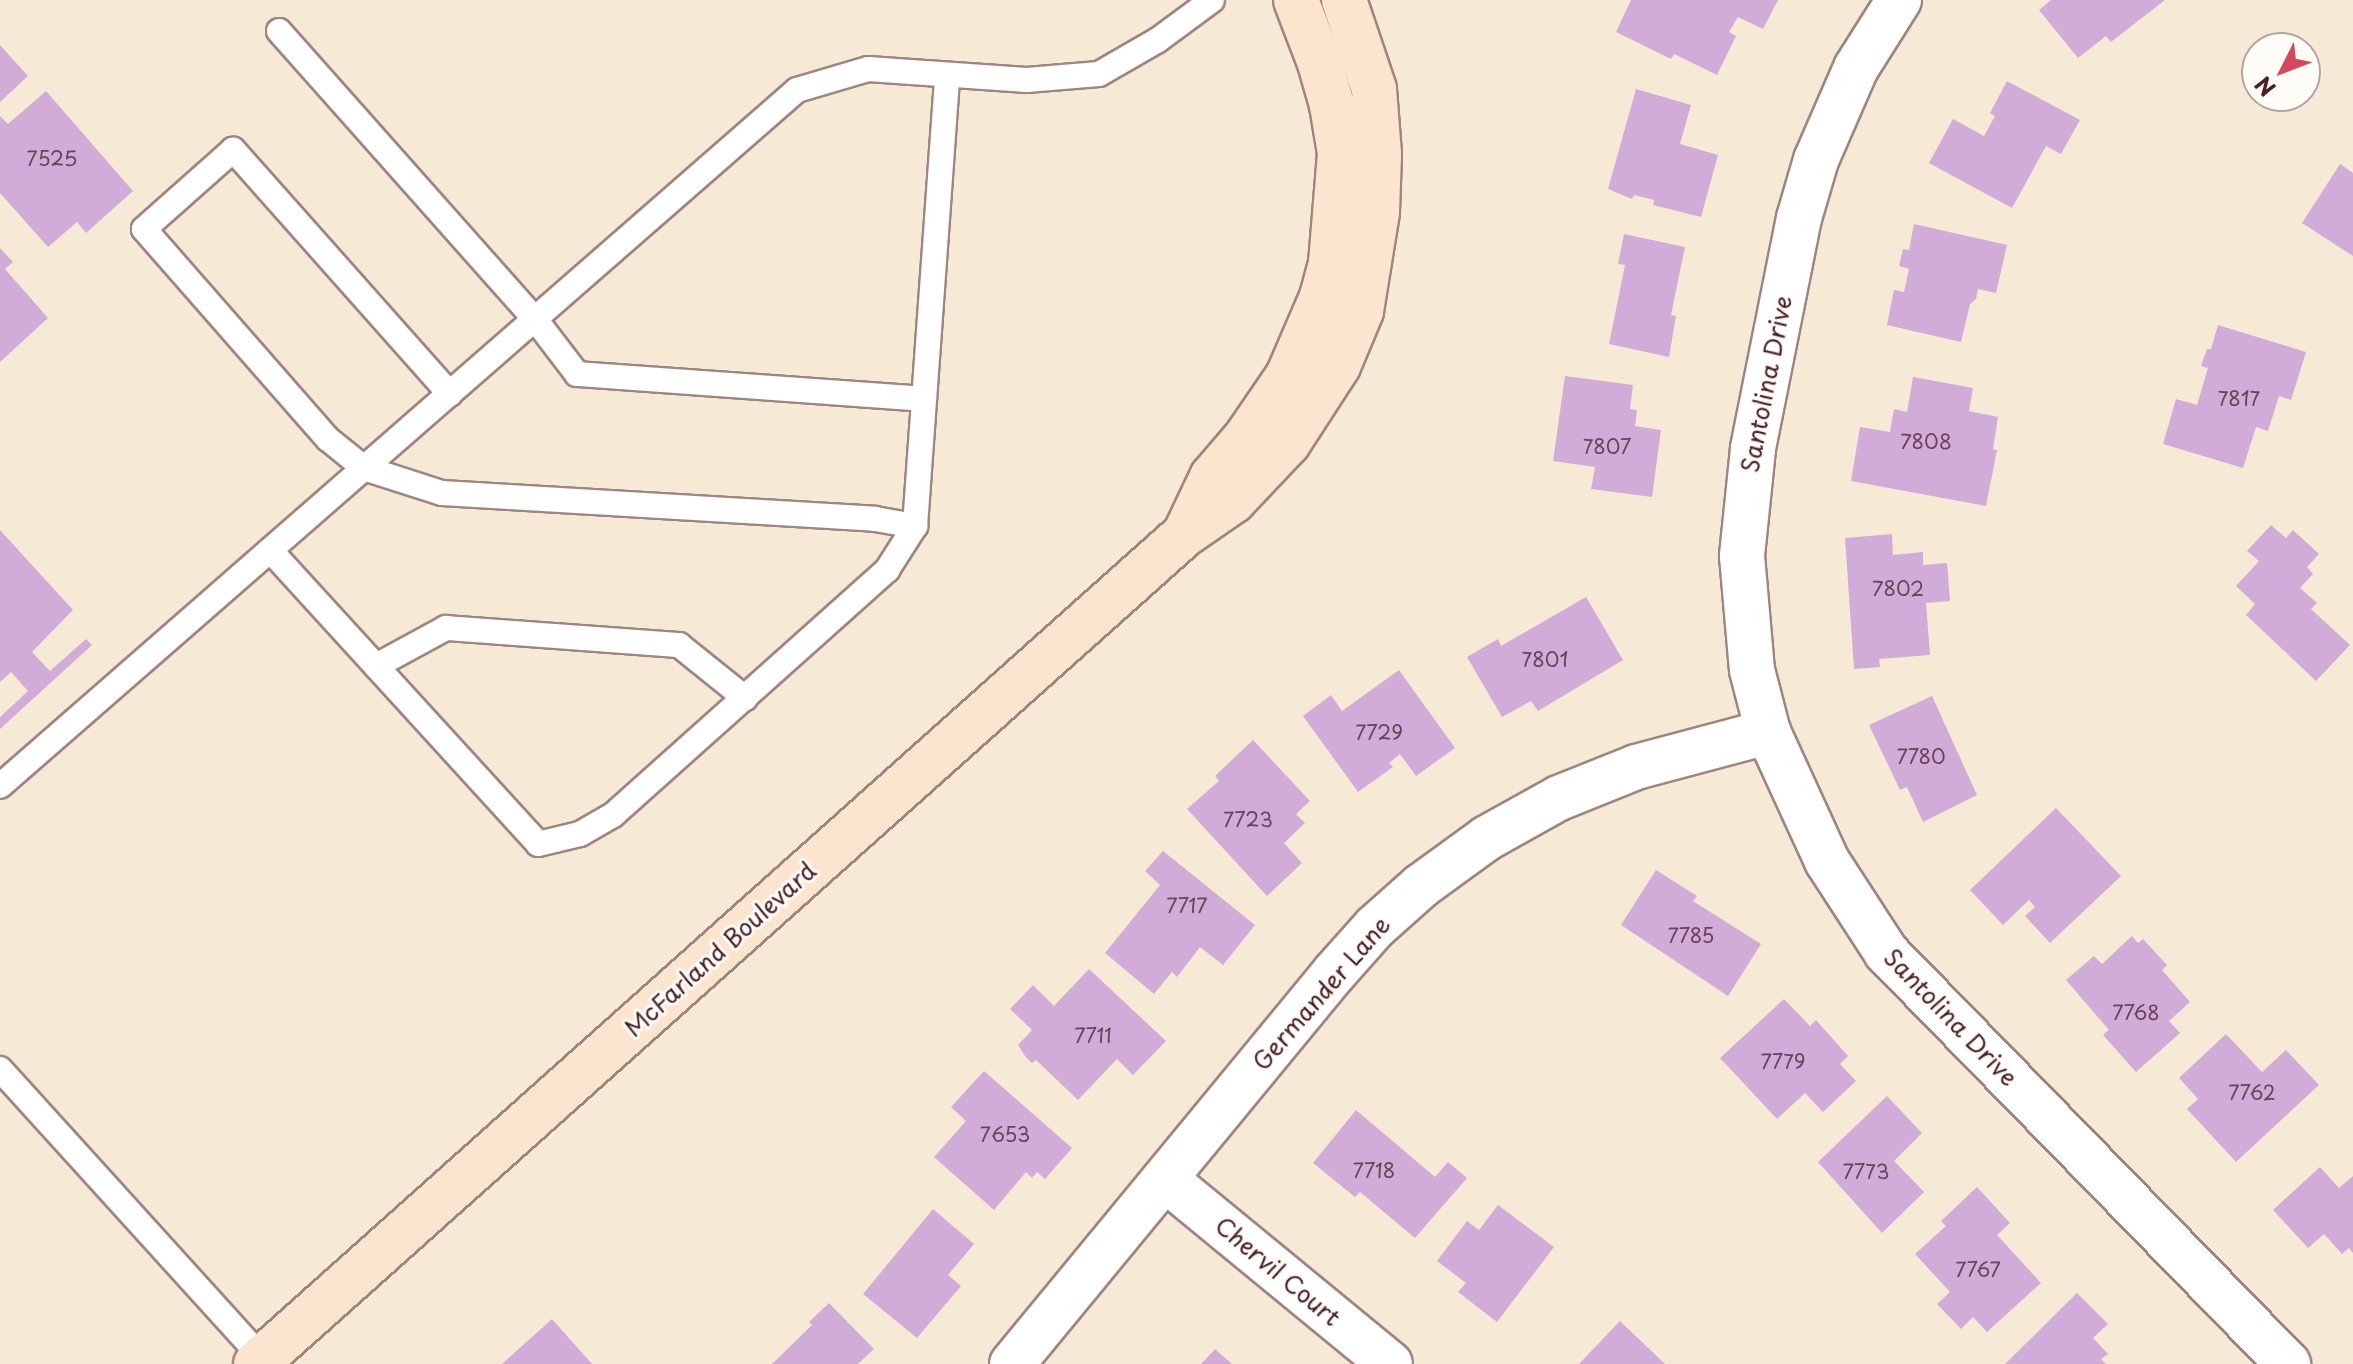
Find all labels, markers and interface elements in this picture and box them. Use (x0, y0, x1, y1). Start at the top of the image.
north arrow (2241, 32, 2321, 112)
text: N (2246, 70, 2282, 105)
house number: 7525 (27, 146, 77, 170)
street label: Santolina Drive (1735, 294, 1797, 474)
house number: 7817 (2218, 386, 2260, 410)
house number: 7808 (1900, 429, 1952, 453)
house number: 7807 (1583, 434, 1631, 458)
house number: 7802 (1872, 576, 1924, 600)
house number: 7801 (1522, 647, 1568, 671)
house number: 7729 (1355, 720, 1403, 744)
house number: 7780 (1896, 744, 1946, 768)
house number: 7723 (1223, 807, 1273, 831)
street label: McFarland Boulevard (619, 856, 821, 1042)
house number: 7717 (1166, 893, 1208, 917)
street label: Germander Lane (1246, 910, 1396, 1076)
house number: 7785 (1668, 923, 1714, 947)
street label: Santolina Drive (1879, 943, 2023, 1091)
house number: 7768 (2112, 1000, 2160, 1024)
house number: 7711 (1074, 1023, 1112, 1047)
house number: 7779 (1761, 1049, 1805, 1073)
house number: 7762 (2228, 1080, 2276, 1104)
house number: 7653 (980, 1122, 1030, 1146)
house number: 7718 (1353, 1158, 1395, 1182)
house number: 7773 (1843, 1159, 1889, 1183)
street label: Chervil Court (1209, 1210, 1347, 1332)
house number: 7767 (1955, 1257, 2001, 1281)

